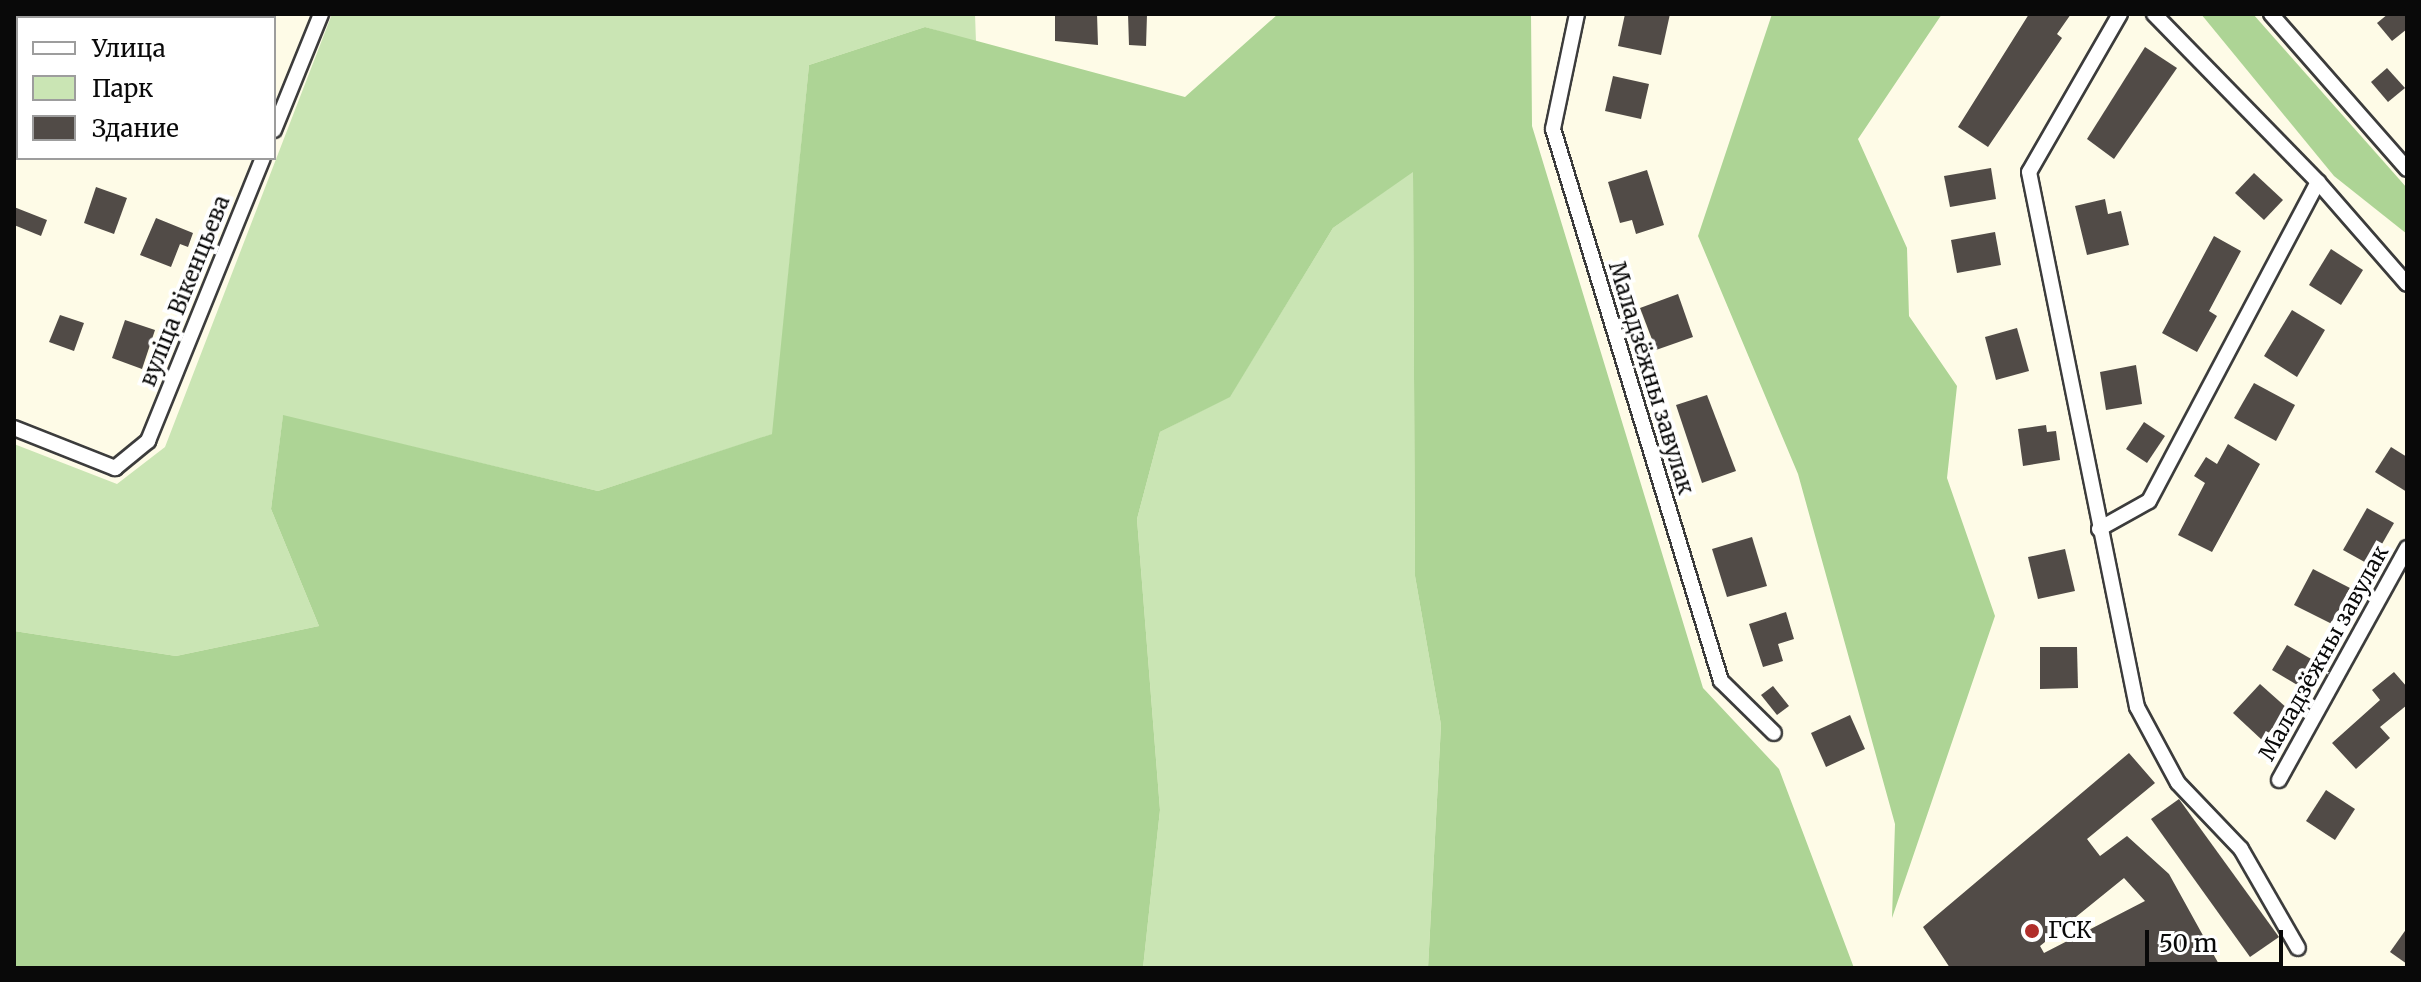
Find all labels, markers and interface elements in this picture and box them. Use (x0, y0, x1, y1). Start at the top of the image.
legend (16, 16, 276, 160)
text: Улица (92, 33, 166, 64)
text: Парк (92, 73, 153, 104)
text: Здание (92, 113, 179, 144)
street label: вуліца Вікенцьева (135, 192, 235, 390)
street label: Маладзёжны завулак (1603, 259, 1699, 497)
street label: Маладзёжны завулак (2254, 541, 2394, 765)
scale bar (2149, 914, 2287, 964)
place label: ГСК (2048, 918, 2092, 944)
marker: ГСК (2023, 922, 2041, 940)
text: 50 m (2159, 928, 2218, 959)

